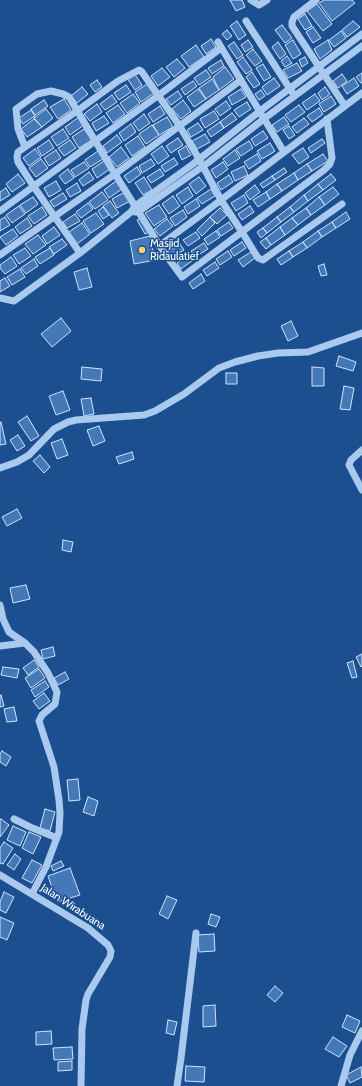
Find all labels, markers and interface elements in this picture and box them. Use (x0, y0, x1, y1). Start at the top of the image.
place label: Masjid Ridaulatief (150, 237, 199, 263)
marker: Masjid Ridaulatief (137, 245, 147, 255)
street label: Jalan Wirabuana (38, 881, 108, 933)

